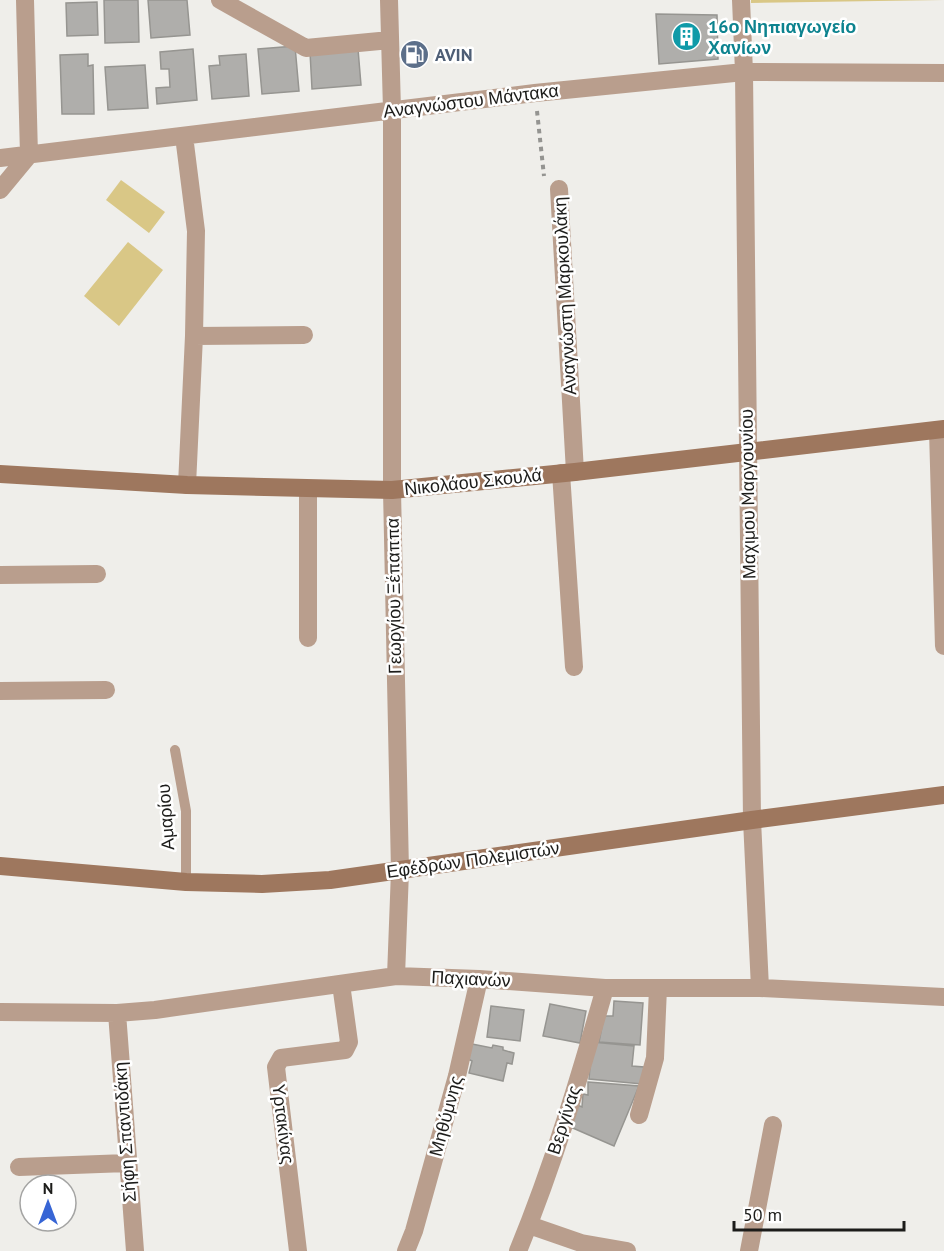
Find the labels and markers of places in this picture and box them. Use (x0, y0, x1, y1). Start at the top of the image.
place label: 16ο Νηπιαγωγείο Χανίων (708, 15, 856, 59)
building icon: 16ο Νηπιαγωγείο Χανίων (671, 21, 703, 53)
fuel station icon: AVIN (398, 39, 430, 71)
place label: AVIN (435, 43, 472, 66)

